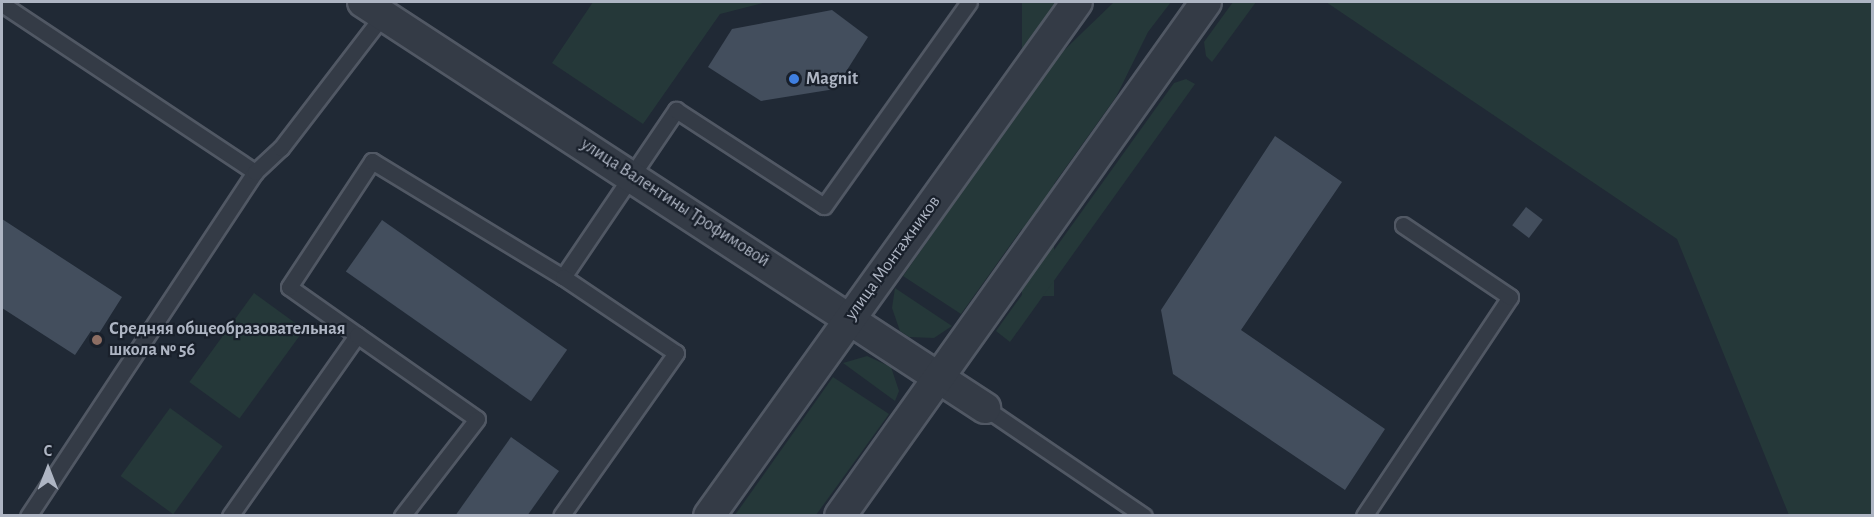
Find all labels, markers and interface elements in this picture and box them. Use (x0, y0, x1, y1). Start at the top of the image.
place label: Magnit (806, 68, 858, 90)
marker: Magnit (787, 72, 801, 86)
street label: улица Валентины Трофимовой (576, 134, 774, 272)
street label: улица Монтажников (841, 192, 945, 324)
place label: Средняя общеобразовательная школа № 56 (109, 319, 345, 362)
marker: Средняя общеобразовательная школа № 56 (90, 333, 104, 347)
north arrow (18, 439, 78, 499)
text: С (44, 443, 52, 459)

